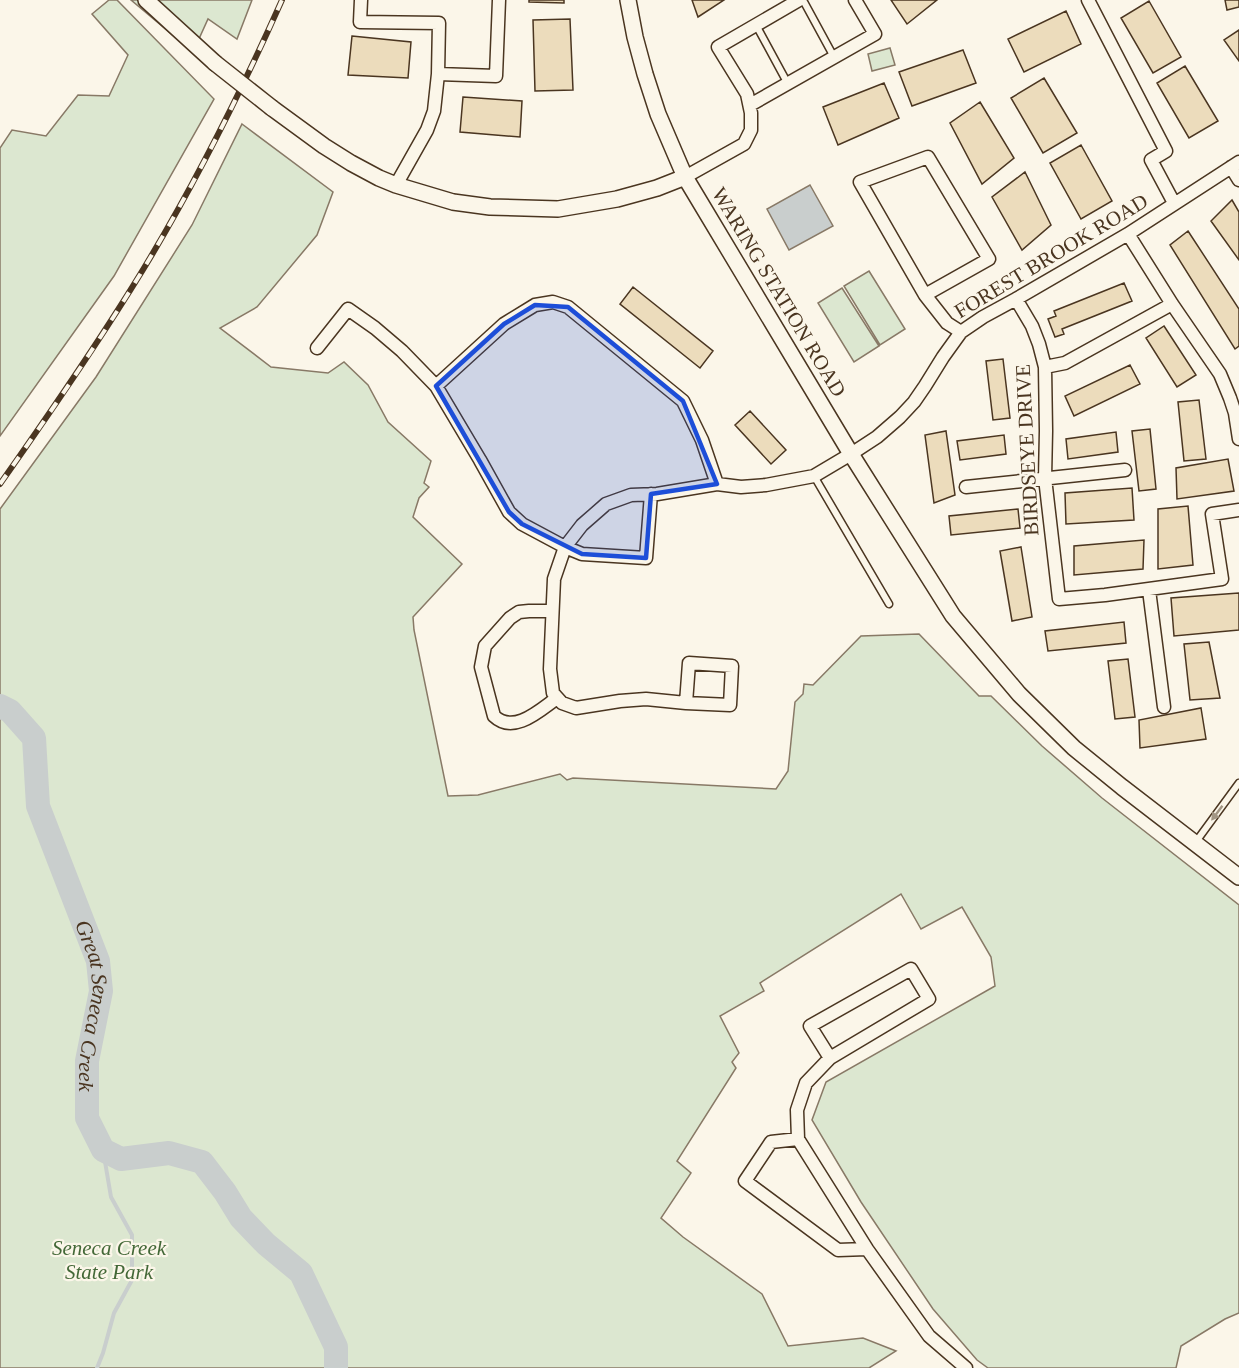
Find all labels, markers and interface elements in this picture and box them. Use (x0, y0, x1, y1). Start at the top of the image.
street label: WARING STATION ROAD (707, 183, 851, 401)
street label: FOREST BROOK ROAD (950, 189, 1152, 323)
street label: BIRDSEYE DRIVE (1011, 363, 1043, 537)
one-way arrow (1211, 805, 1223, 820)
water label: Great Seneca Creek (71, 916, 114, 1093)
park label: Seneca Creek State Park (52, 1236, 167, 1284)

